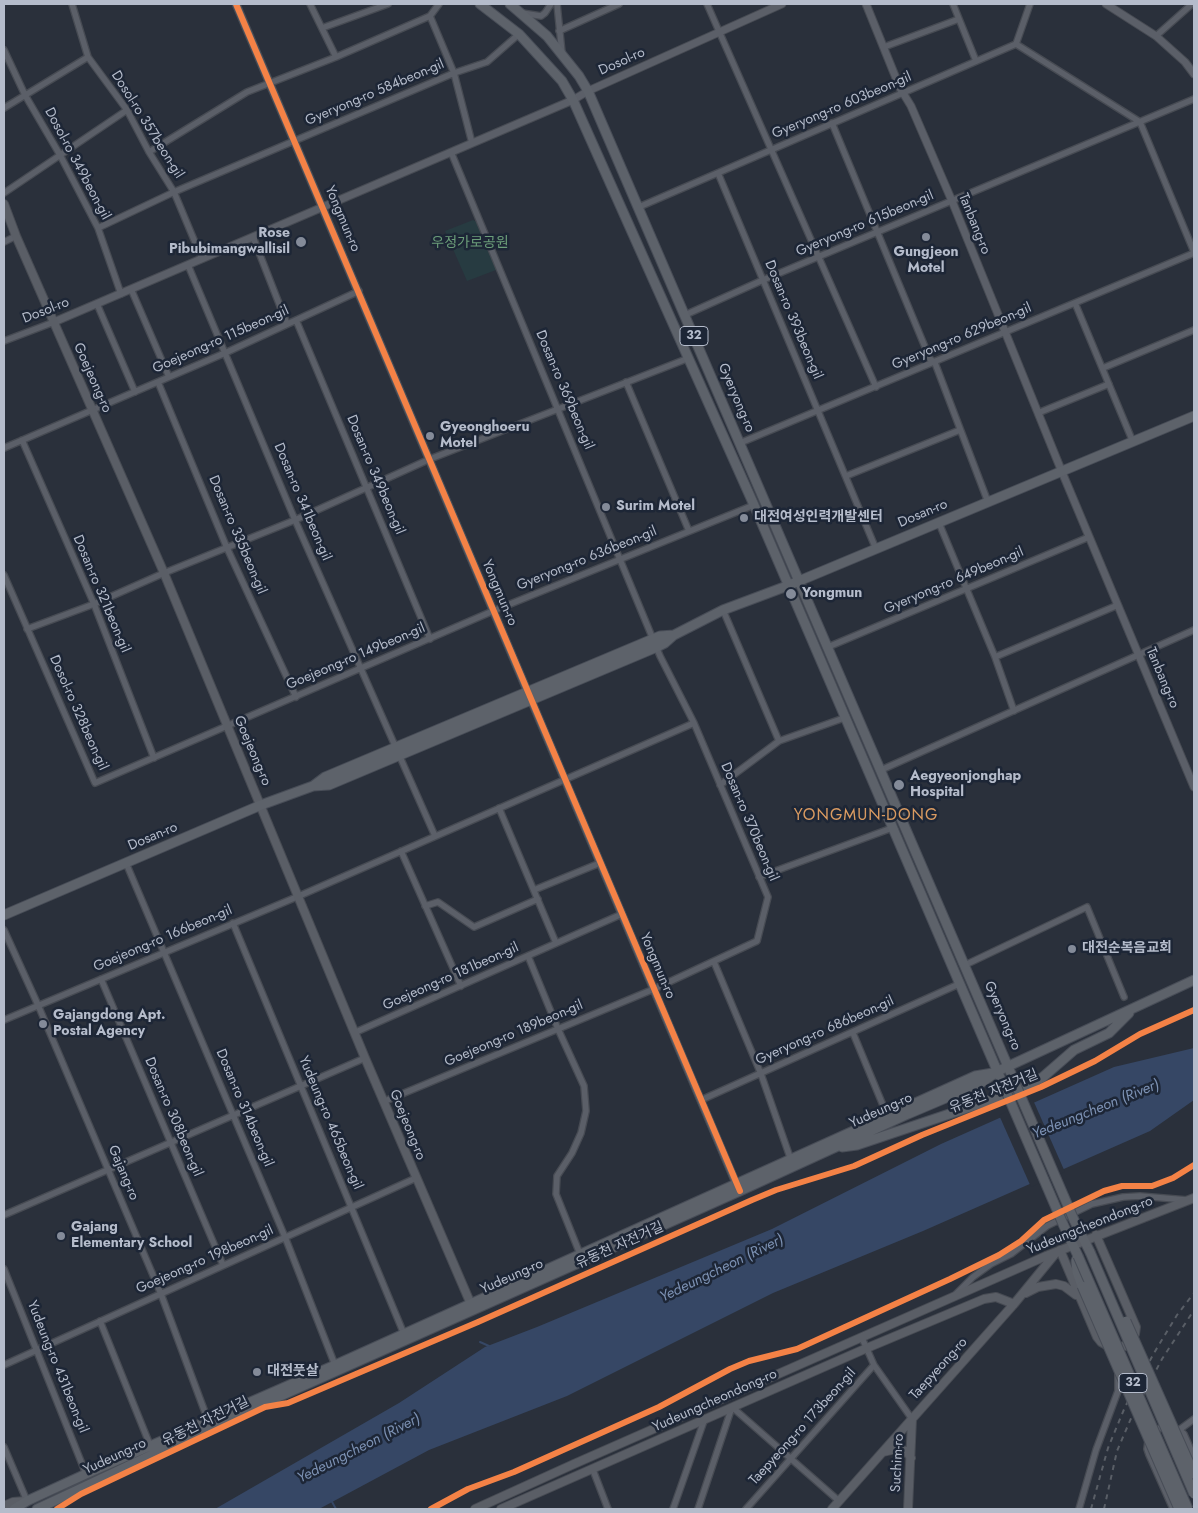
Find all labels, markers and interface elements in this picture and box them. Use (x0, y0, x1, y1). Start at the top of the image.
street label: Dosol-ro (596, 44, 648, 80)
street label: Gyeryong-ro 584beon-gil (303, 56, 447, 130)
street label: Dosol-ro 357beon-gil (107, 68, 187, 182)
street label: Gyeryong-ro 603beon-gil (770, 69, 914, 143)
street label: Dosol-ro 349beon-gil (40, 105, 114, 223)
street label: Yongmun-ro (321, 183, 363, 255)
street label: Gyeryong-ro 615beon-gil (794, 187, 936, 261)
street label: Tanbang-ro (954, 191, 994, 257)
place label: Rose Pibubimangwallisil (169, 226, 290, 258)
marker: Gungjeon Motel (920, 231, 932, 243)
marker: Rose Pibubimangwallisil (294, 235, 308, 249)
park label: 우정가로공원 (431, 236, 509, 252)
place label: Gungjeon Motel (893, 245, 959, 278)
street label: Dosan-ro 393beon-gil (760, 258, 826, 382)
street label: Dosol-ro (20, 294, 72, 328)
street label: Gyeryong-ro 629beon-gil (890, 300, 1034, 374)
street label: Goejeong-ro 115beon-gil (150, 302, 292, 378)
road number: 32 (680, 326, 708, 346)
street label: Dosan-ro 369beon-gil (531, 328, 597, 452)
street label: Goejeong-ro (69, 341, 115, 415)
street label: Gyeryong-ro (714, 361, 758, 435)
street label: Dosan-ro 349beon-gil (342, 413, 408, 537)
place label: Gyeonghoeru Motel (440, 420, 530, 452)
marker: Gyeonghoeru Motel (424, 430, 436, 442)
street label: Dosan-ro 341beon-gil (270, 441, 334, 563)
street label: Dosan-ro 335beon-gil (204, 473, 270, 597)
street label: Dosan-ro (896, 496, 950, 532)
place label: Surim Motel (616, 499, 695, 515)
marker: Surim Motel (600, 501, 612, 513)
place label: 대전여성인력개발센터 (754, 510, 883, 526)
marker: 대전여성인력개발센터 (738, 512, 750, 524)
street label: Gyeryong-ro 636beon-gil (515, 523, 659, 595)
street label: Dosan-ro 321beon-gil (69, 533, 133, 655)
street label: Gyeryong-ro 649beon-gil (882, 544, 1026, 618)
street label: Yongmun-ro (478, 557, 520, 629)
place label: Yongmun (802, 586, 862, 602)
marker: Yongmun (784, 587, 798, 601)
street label: Goejeong-ro 149beon-gil (284, 620, 428, 694)
street label: Tanbang-ro (1142, 645, 1182, 711)
street label: Dosol-ro 328beon-gil (45, 653, 111, 773)
street label: Goejeong-ro (230, 713, 274, 789)
street label: Dosan-ro 370beon-gil (716, 760, 782, 884)
place label: Aegyeonjonghap Hospital (910, 769, 1021, 802)
marker: Aegyeonjonghap Hospital (892, 778, 906, 792)
district label: YONGMUN-DONG (792, 806, 940, 826)
street label: Dosan-ro (126, 819, 180, 855)
street label: Goejeong-ro 166beon-gil (91, 902, 235, 976)
street label: Yongmun-ro (636, 930, 678, 1002)
street label: Goejeong-ro 181beon-gil (380, 939, 522, 1015)
place label: 대전순복음교회 (1082, 941, 1172, 957)
marker: 대전순복음교회 (1066, 943, 1078, 955)
street label: Gyeryong-ro (980, 979, 1024, 1053)
street label: Gyeryong-ro 686beon-gil (753, 993, 897, 1069)
street label: Goejeong-ro 189beon-gil (442, 997, 586, 1071)
place label: Gajangdong Apt. Postal Agency (53, 1008, 165, 1040)
marker: Gajangdong Apt. Postal Agency (37, 1018, 49, 1030)
street label: Dosan-ro 314beon-gil (212, 1047, 276, 1169)
street label: Yudeung-ro 465beon-gil (294, 1054, 366, 1192)
street label: Dosan-ro 308beon-gil (140, 1055, 206, 1179)
street label: 유동천 자전거길 (947, 1067, 1041, 1117)
water label: Yedeungcheon (River) (1030, 1076, 1162, 1144)
street label: Goejeong-ro (385, 1087, 429, 1163)
street label: Yudeung-ro (847, 1090, 915, 1132)
street label: Gajang-ro (104, 1143, 142, 1203)
street label: Yudeungcheondong-ro (1025, 1193, 1155, 1259)
street label: 유동천 자전거길 (573, 1219, 667, 1273)
place label: Gajang Elementary School (71, 1220, 192, 1252)
street label: Goejeong-ro 198beon-gil (134, 1222, 276, 1298)
marker: Gajang Elementary School (55, 1230, 67, 1242)
water label: Yedeungcheon (River) (657, 1231, 787, 1307)
street label: Yudeung-ro (478, 1256, 546, 1298)
street label: Yudeung-ro 431beon-gil (23, 1298, 91, 1436)
street label: Taepyeong-ro (907, 1334, 971, 1404)
place label: 대전풋살 (267, 1364, 319, 1380)
street label: Taepyeong-ro 173beon-gil (746, 1365, 860, 1489)
marker: 대전풋살 (251, 1366, 263, 1378)
street label: Yudeungcheondong-ro (650, 1366, 780, 1436)
road number: 32 (1119, 1374, 1147, 1392)
street label: 유동천 자전거길 (160, 1394, 252, 1450)
water label: Yedeungcheon (River) (295, 1410, 423, 1488)
street label: Suchim-ro (888, 1433, 908, 1493)
street label: Yudeung-ro (81, 1435, 149, 1479)

